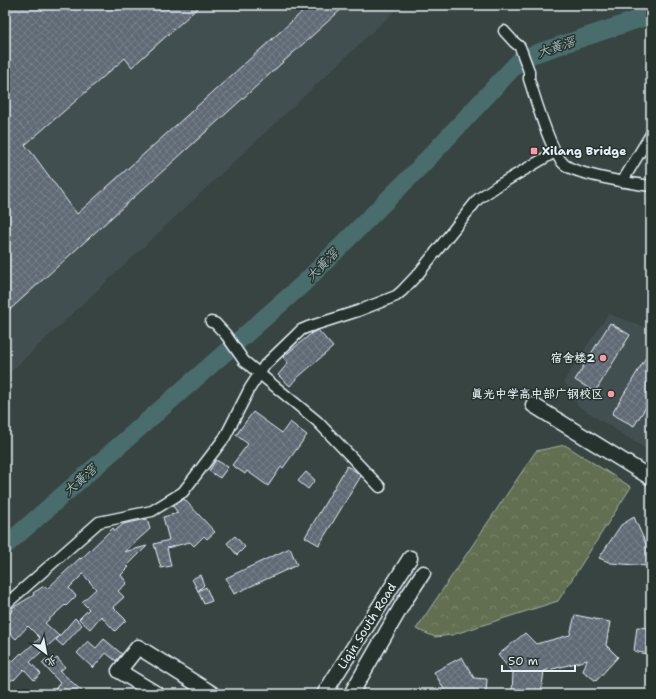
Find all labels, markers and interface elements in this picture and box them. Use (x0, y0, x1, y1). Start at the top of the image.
water label: 大黄滘 (535, 32, 579, 61)
place label: Xilang Bridge (542, 143, 626, 159)
marker: Xilang Bridge (529, 146, 539, 156)
water label: 大黄滘 (302, 244, 343, 285)
place label: 宿舍楼2 (551, 350, 596, 366)
marker: 宿舍楼2 (598, 353, 608, 363)
place label: 真光中学高中部广钢校区 (471, 386, 603, 402)
marker: 真光中学高中部广钢校区 (606, 389, 616, 399)
water label: 大黄滘 (60, 459, 102, 499)
street label: Liqin South Road (334, 580, 400, 672)
north arrow (26, 633, 66, 673)
scale bar (502, 647, 575, 673)
text: 北 (42, 652, 60, 670)
text: 50 m (508, 653, 538, 669)

